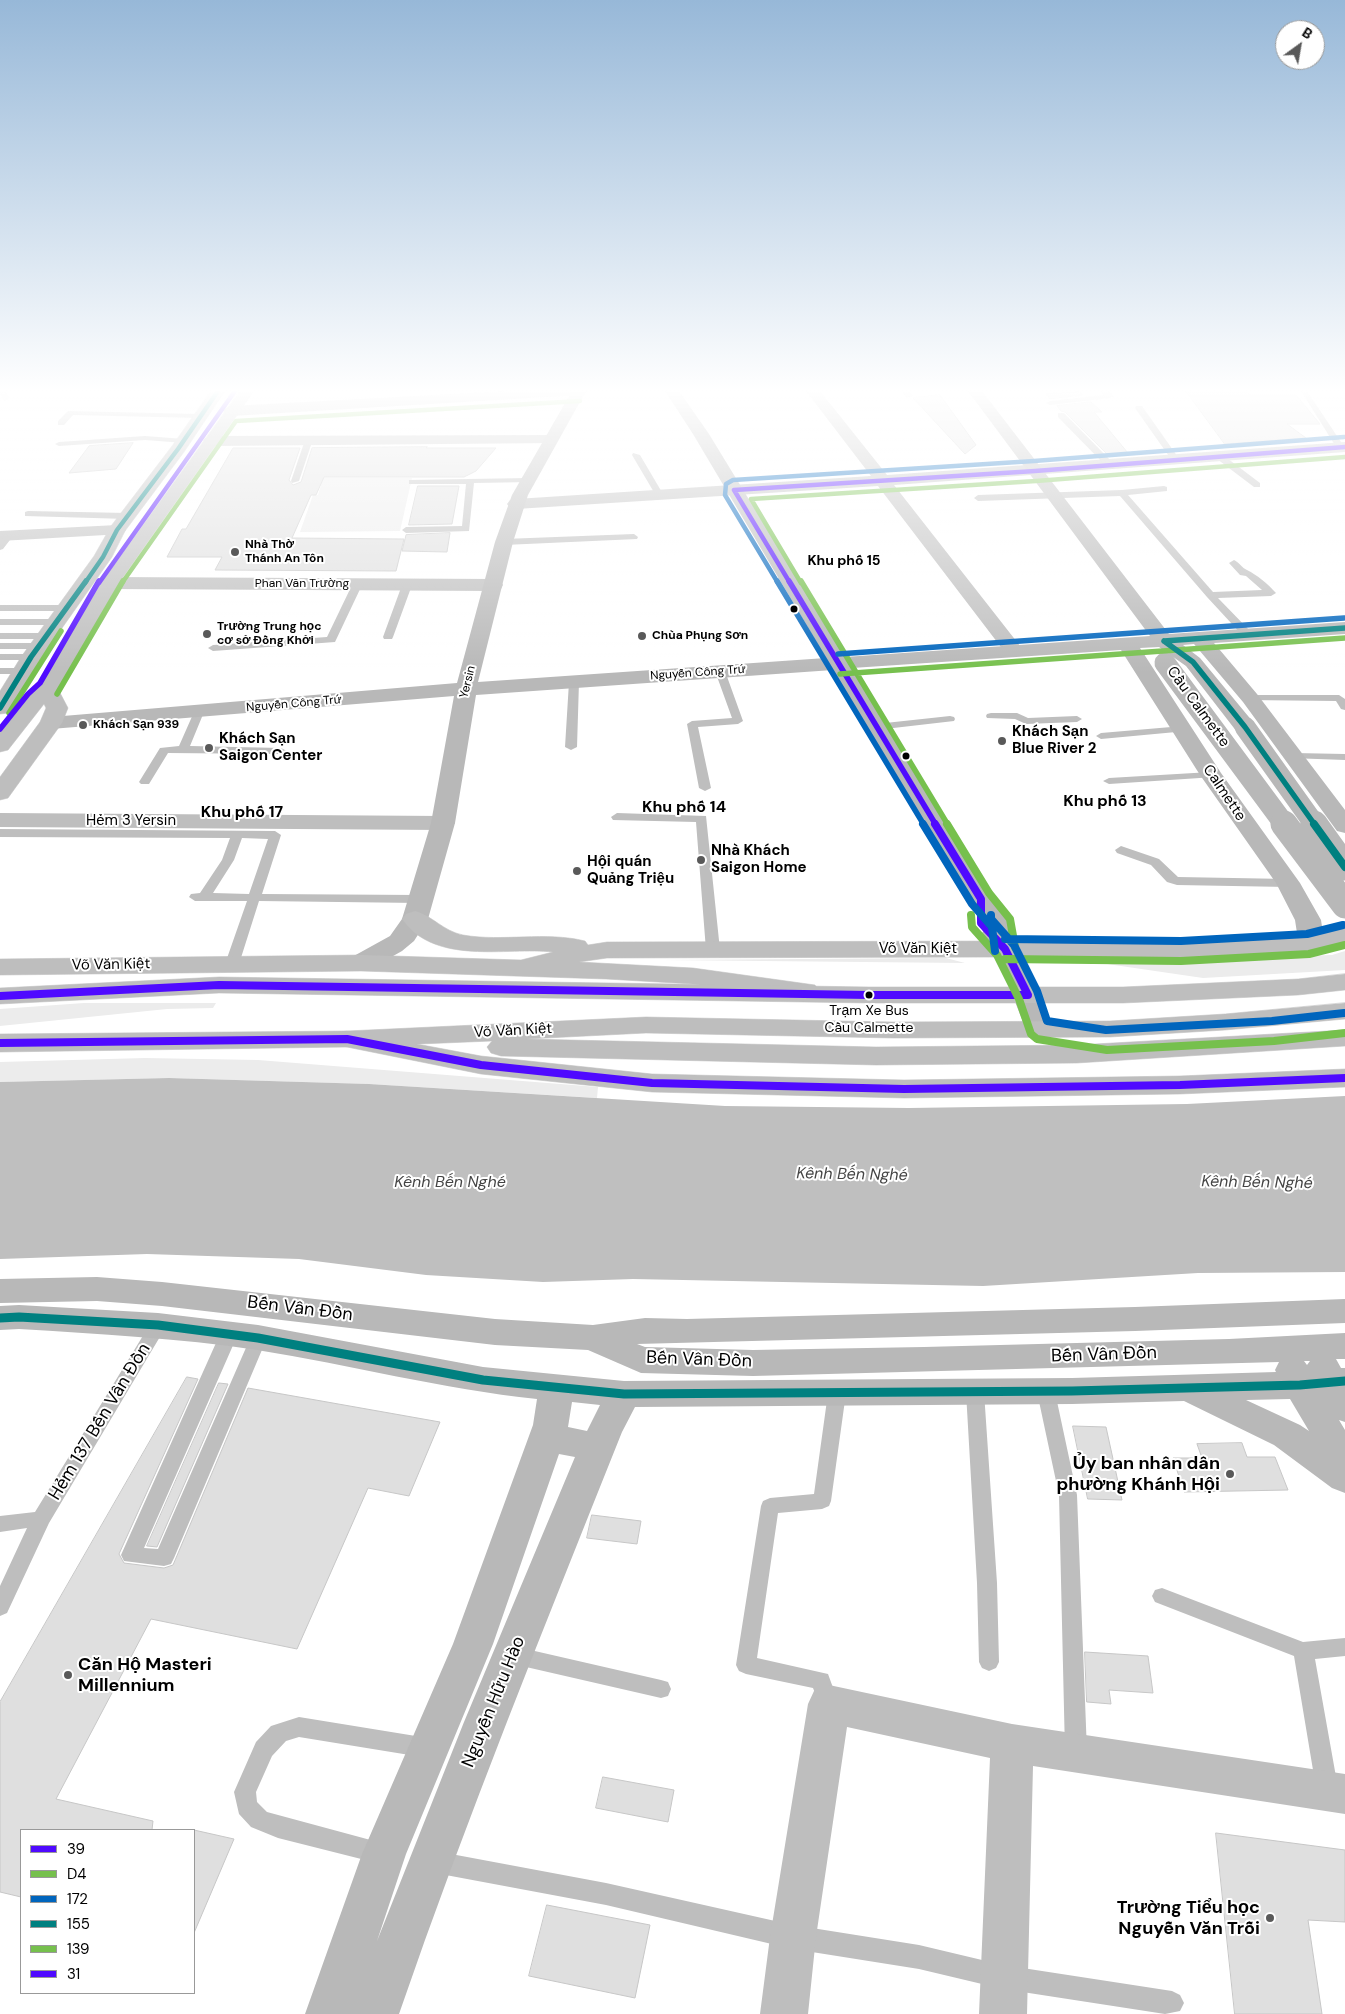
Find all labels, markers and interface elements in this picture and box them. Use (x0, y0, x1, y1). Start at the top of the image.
north arrow (1275, 20, 1325, 70)
text: B (1299, 23, 1316, 43)
place label: Nhà Thờ Thánh An Tôn (245, 538, 324, 566)
marker: Nhà Thờ Thánh An Tôn (229, 546, 241, 558)
district label: Khu phố 15 (807, 553, 881, 569)
street label: Phan Văn Trường (255, 577, 349, 591)
unlabelled marker (789, 604, 799, 614)
place label: Trường Trung học cơ sở Đồng Khởi (217, 620, 320, 648)
marker: Trường Trung học cơ sở Đồng Khởi (201, 628, 213, 640)
place label: Chùa Phụng Sơn (652, 629, 747, 643)
marker: Chùa Phụng Sơn (636, 630, 648, 642)
street label: Nguyễn Công Trứ (650, 662, 746, 684)
street label: Cầu Calmette (1163, 663, 1233, 751)
street label: Yersin (457, 664, 479, 700)
street label: Nguyễn Công Trứ (246, 693, 342, 715)
place label: Khách Sạn 939 (93, 718, 179, 732)
marker: Khách Sạn 939 (77, 719, 89, 731)
place label: Khách Sạn Blue River 2 (1012, 723, 1096, 758)
place label: Khách Sạn Saigon Center (219, 730, 322, 765)
marker: Khách Sạn Blue River 2 (996, 735, 1008, 747)
marker: Khách Sạn Saigon Center (203, 742, 215, 754)
unlabelled marker (901, 751, 911, 761)
street label: Calmette (1199, 761, 1249, 825)
district label: Khu phố 13 (1063, 792, 1147, 812)
district label: Khu phố 14 (642, 798, 726, 818)
district label: Khu phố 17 (201, 803, 283, 823)
street label: Hẻm 3 Yersin (86, 812, 176, 830)
place label: Nhà Khách Saigon Home (711, 842, 807, 877)
place label: Hội quán Quảng Triệu (587, 853, 675, 888)
marker: Nhà Khách Saigon Home (695, 854, 707, 866)
marker: Hội quán Quảng Triệu (571, 865, 583, 877)
street label: Võ Văn Kiệt (879, 940, 957, 958)
street label: Võ Văn Kiệt (72, 955, 150, 975)
marker: Trạm Xe Bus Cầu Calmette (864, 990, 874, 1000)
place label: Trạm Xe Bus Cầu Calmette (824, 1003, 914, 1036)
street label: Võ Văn Kiệt (473, 1020, 553, 1042)
water label: Kênh Bến Nghé (796, 1164, 908, 1186)
water label: Kênh Bến Nghé (1201, 1172, 1313, 1194)
water label: Kênh Bến Nghé (394, 1173, 506, 1193)
street label: Bến Vân Đồn (246, 1292, 354, 1326)
street label: Hẻm 137 Bến Vân Đồn (45, 1340, 155, 1504)
street label: Bến Vân Đồn (1051, 1342, 1157, 1368)
street label: Bến Vân Đồn (646, 1347, 752, 1373)
place label: Ủy ban nhân dân phường Khánh Hội (1059, 1453, 1220, 1496)
marker: Ủy ban nhân dân phường Khánh Hội (1224, 1468, 1236, 1480)
street label: Nguyễn Hữu Hào (458, 1634, 530, 1770)
place label: Căn Hộ Masteri Millennium (78, 1654, 212, 1696)
marker: Căn Hộ Masteri Millennium (62, 1669, 74, 1681)
legend (20, 1829, 195, 1994)
text: 39 (67, 1839, 85, 1859)
text: D4 (67, 1864, 86, 1884)
text: 172 (67, 1889, 88, 1909)
place label: Trường Tiểu học Nguyễn Văn Trỗi (1118, 1897, 1260, 1940)
marker: Trường Tiểu học Nguyễn Văn Trỗi (1264, 1912, 1276, 1924)
text: 155 (67, 1914, 90, 1934)
text: 139 (67, 1939, 90, 1959)
text: 31 (67, 1964, 80, 1984)

